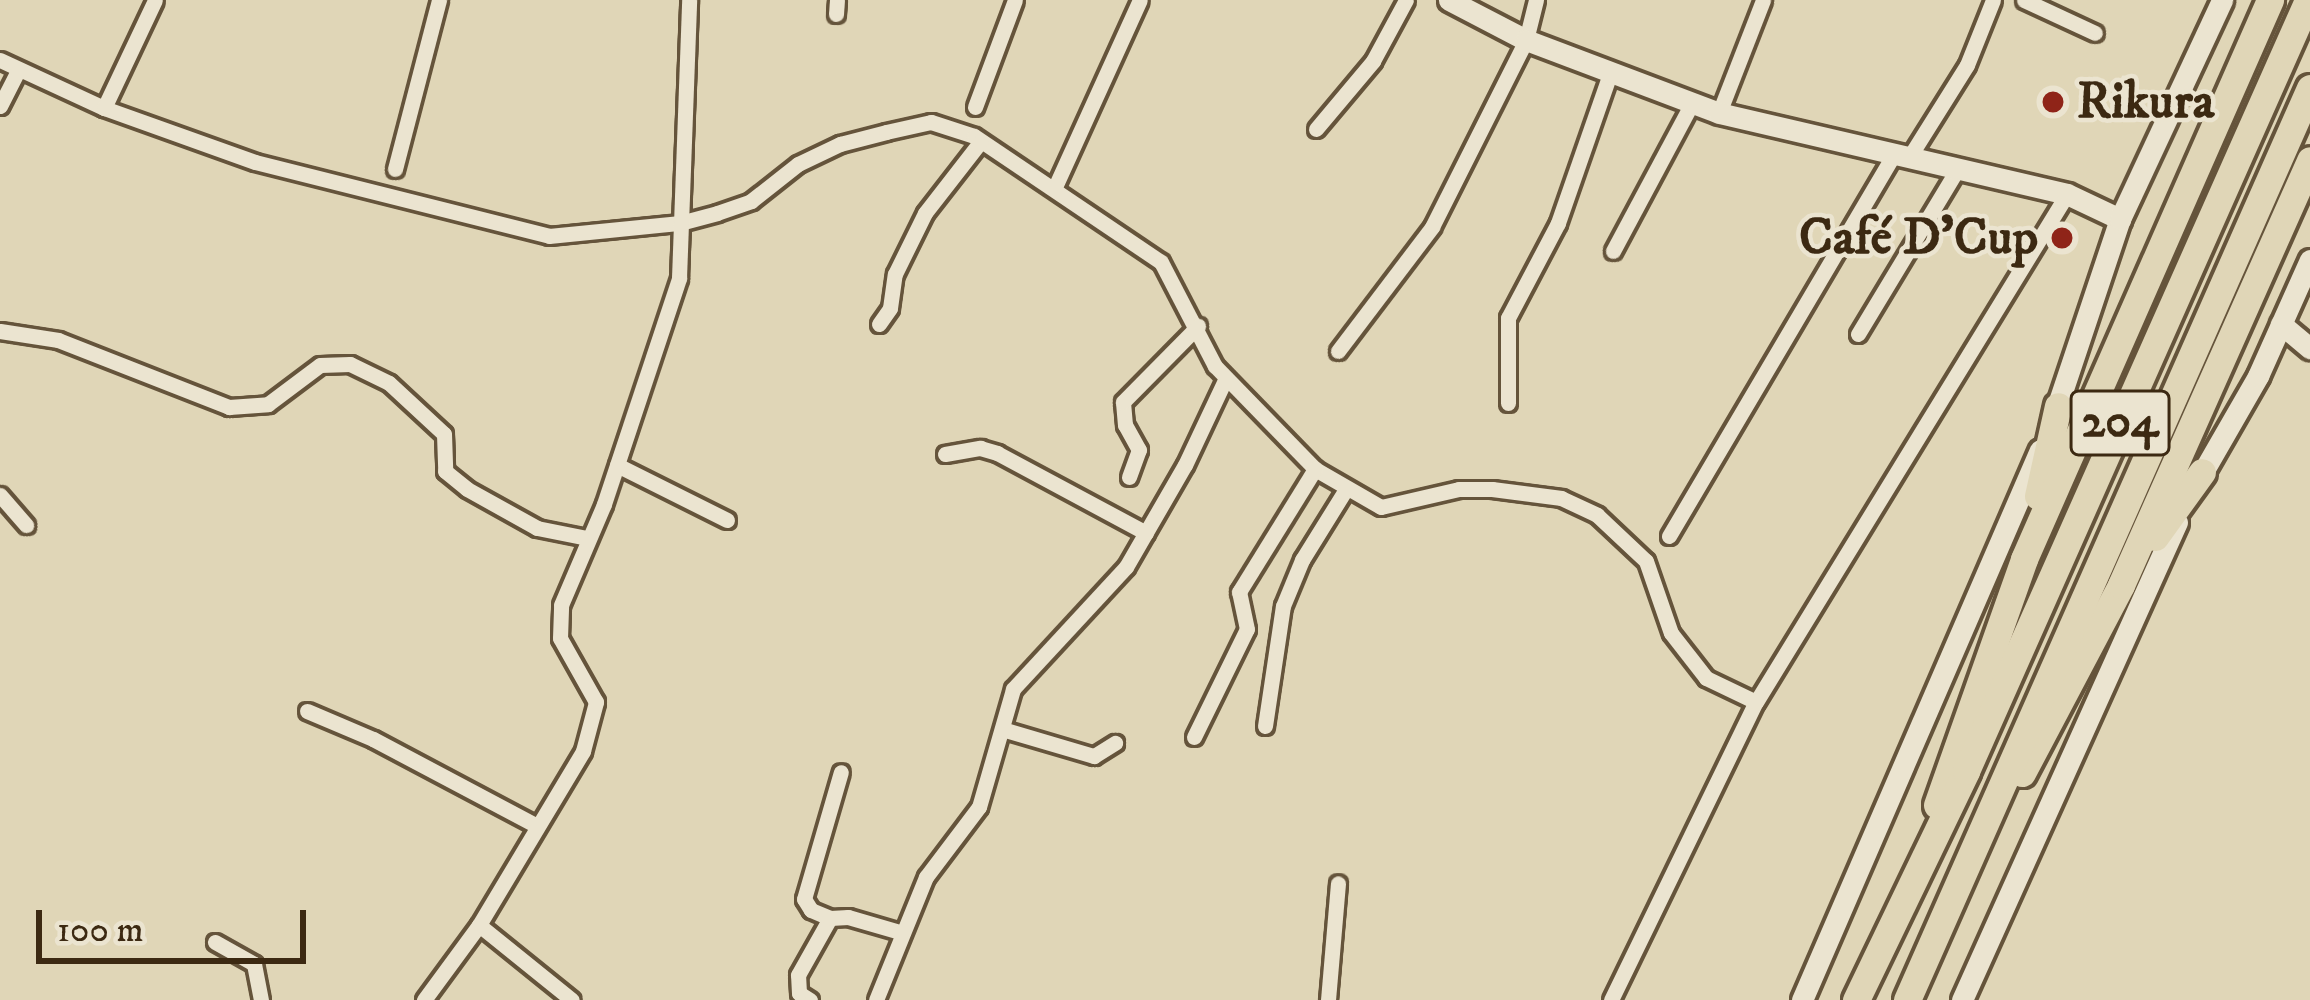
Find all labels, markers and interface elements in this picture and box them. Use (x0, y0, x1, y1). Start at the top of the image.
place label: Rikura (2077, 71, 2214, 133)
marker: Rikura (2040, 89, 2066, 115)
place label: Café D'Cup (1799, 207, 2038, 269)
marker: Café D'Cup (2049, 225, 2075, 251)
road number: 204 (2069, 381, 2171, 465)
scale bar (42, 886, 312, 960)
text: 100 m (57, 908, 144, 953)

